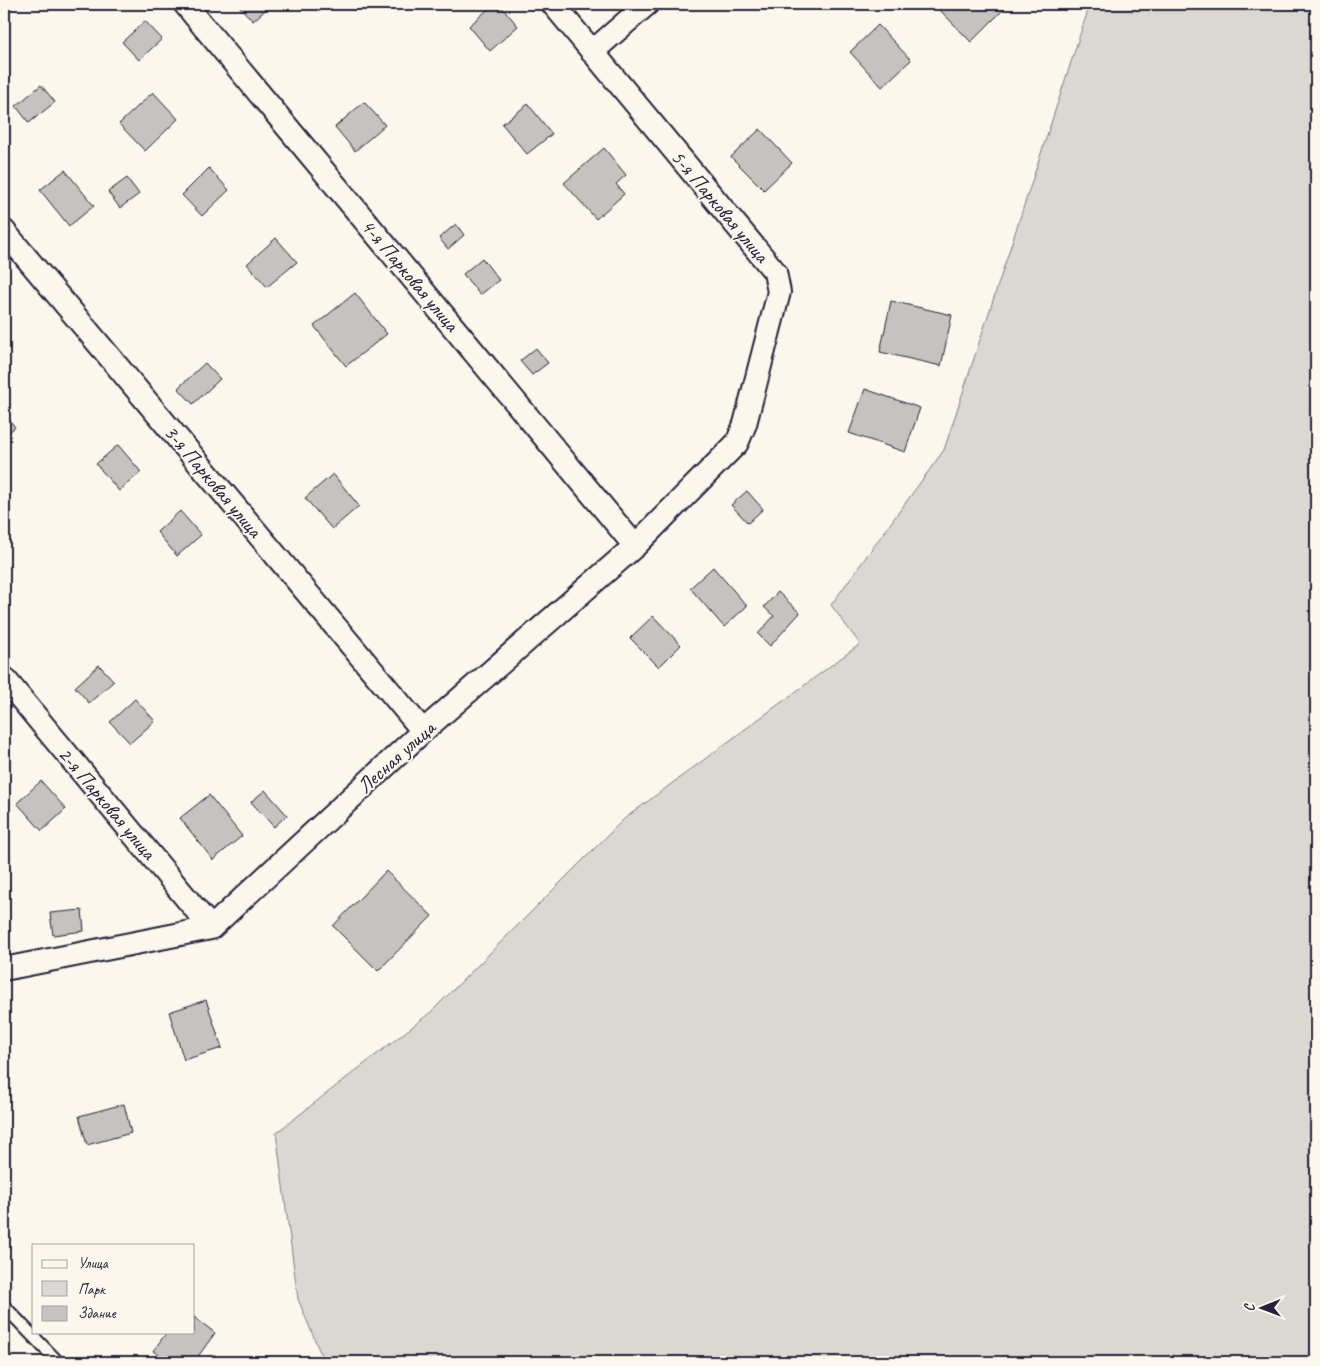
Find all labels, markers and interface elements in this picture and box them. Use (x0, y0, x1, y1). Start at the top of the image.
street label: 5-я Парковая улица (665, 144, 776, 269)
street label: 4-я Парковая улица (355, 213, 466, 338)
street label: 3-я Парковая улица (158, 419, 269, 544)
street label: Лесная улица (352, 714, 442, 799)
street label: 2-я Парковая улица (52, 741, 163, 866)
legend (32, 1244, 195, 1334)
text: Улица (78, 1254, 109, 1273)
text: Парк (78, 1280, 106, 1299)
north arrow (1238, 1284, 1288, 1334)
text: С (1241, 1303, 1258, 1312)
text: Здание (78, 1304, 117, 1323)

